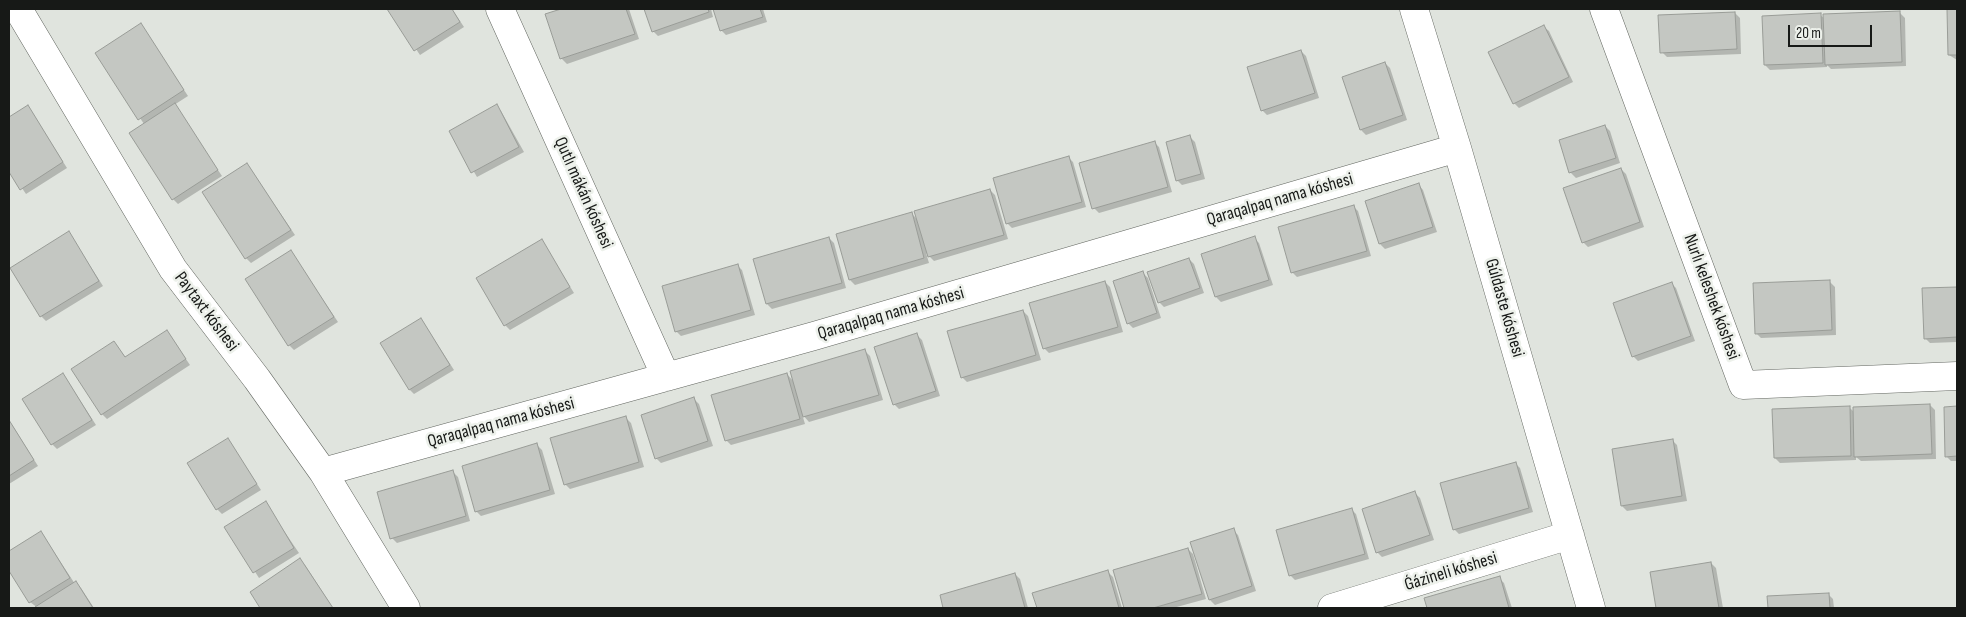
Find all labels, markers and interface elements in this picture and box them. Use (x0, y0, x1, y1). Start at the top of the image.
scale bar (1791, 15, 1875, 47)
text: 20 m (1796, 24, 1821, 43)
street label: Qutlı mákán kóshesi (549, 134, 617, 252)
street label: Qaraqalpaq nama kóshesi (1204, 169, 1356, 231)
street label: Nurlı keleshek kóshesi (1678, 231, 1744, 363)
street label: Gúldaste kóshesi (1480, 256, 1528, 360)
street label: Paytaxt kóshesi (169, 268, 243, 356)
street label: Qaraqalpaq nama kóshesi (815, 283, 967, 345)
street label: Qaraqalpaq nama kóshesi (425, 393, 577, 453)
street label: Ǵázineli kóshesi (1402, 548, 1500, 596)

